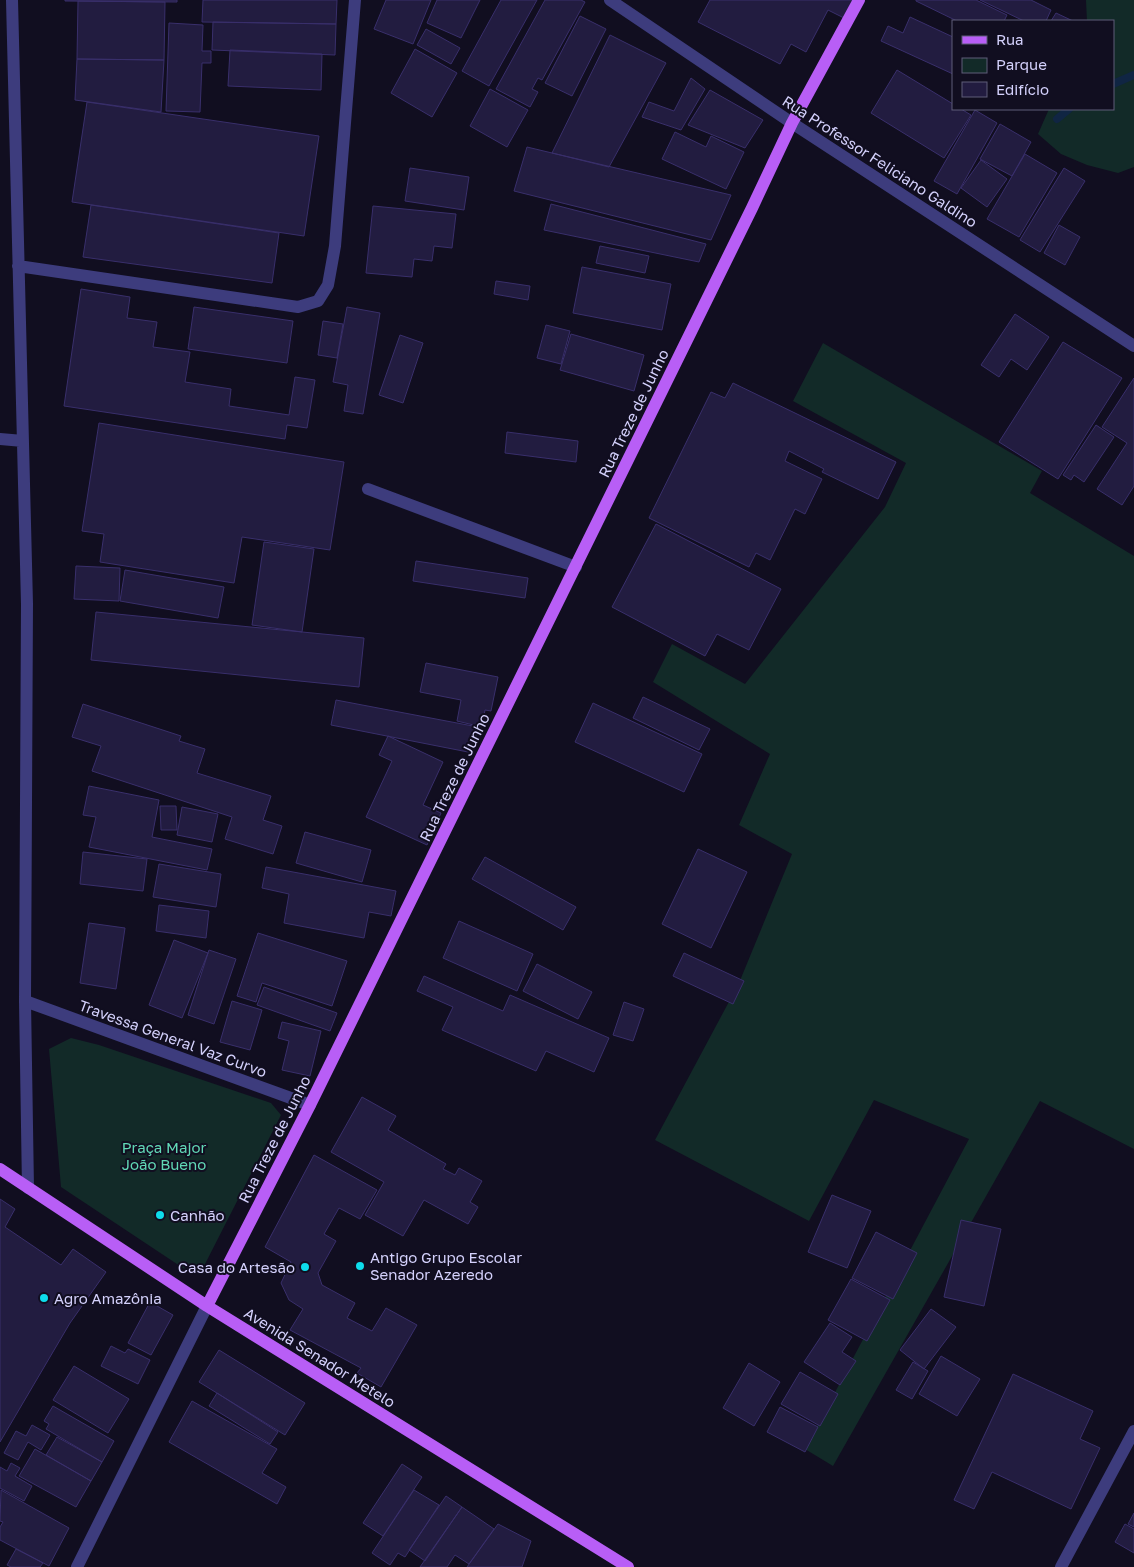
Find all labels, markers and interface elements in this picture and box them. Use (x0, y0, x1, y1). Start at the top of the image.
legend (952, 20, 1114, 110)
text: Rua (996, 30, 1023, 48)
text: Parque (996, 55, 1047, 73)
text: Edifício (996, 80, 1049, 98)
street label: Rua Professor Feliciano Galdino (779, 91, 981, 231)
street label: Rua Treze de Junho (594, 346, 672, 480)
street label: Rua Treze de Junho (415, 710, 493, 844)
street label: Travessa General Vaz Curvo (77, 996, 269, 1080)
street label: Rua Treze de Junho (234, 1072, 314, 1206)
park label: Praça Major João Bueno (122, 1138, 206, 1173)
place label: Canhão (170, 1206, 225, 1224)
marker: Canhão (154, 1209, 166, 1221)
place label: Antigo Grupo Escolar Senador Azeredo (370, 1248, 522, 1283)
place label: Casa do Artesão (178, 1258, 295, 1276)
marker: Antigo Grupo Escolar Senador Azeredo (354, 1260, 366, 1272)
marker: Casa do Artesão (299, 1261, 311, 1273)
place label: Agro Amazônia (54, 1289, 162, 1307)
marker: Agro Amazônia (38, 1292, 50, 1304)
street label: Avenida Senador Metelo (241, 1303, 399, 1411)

